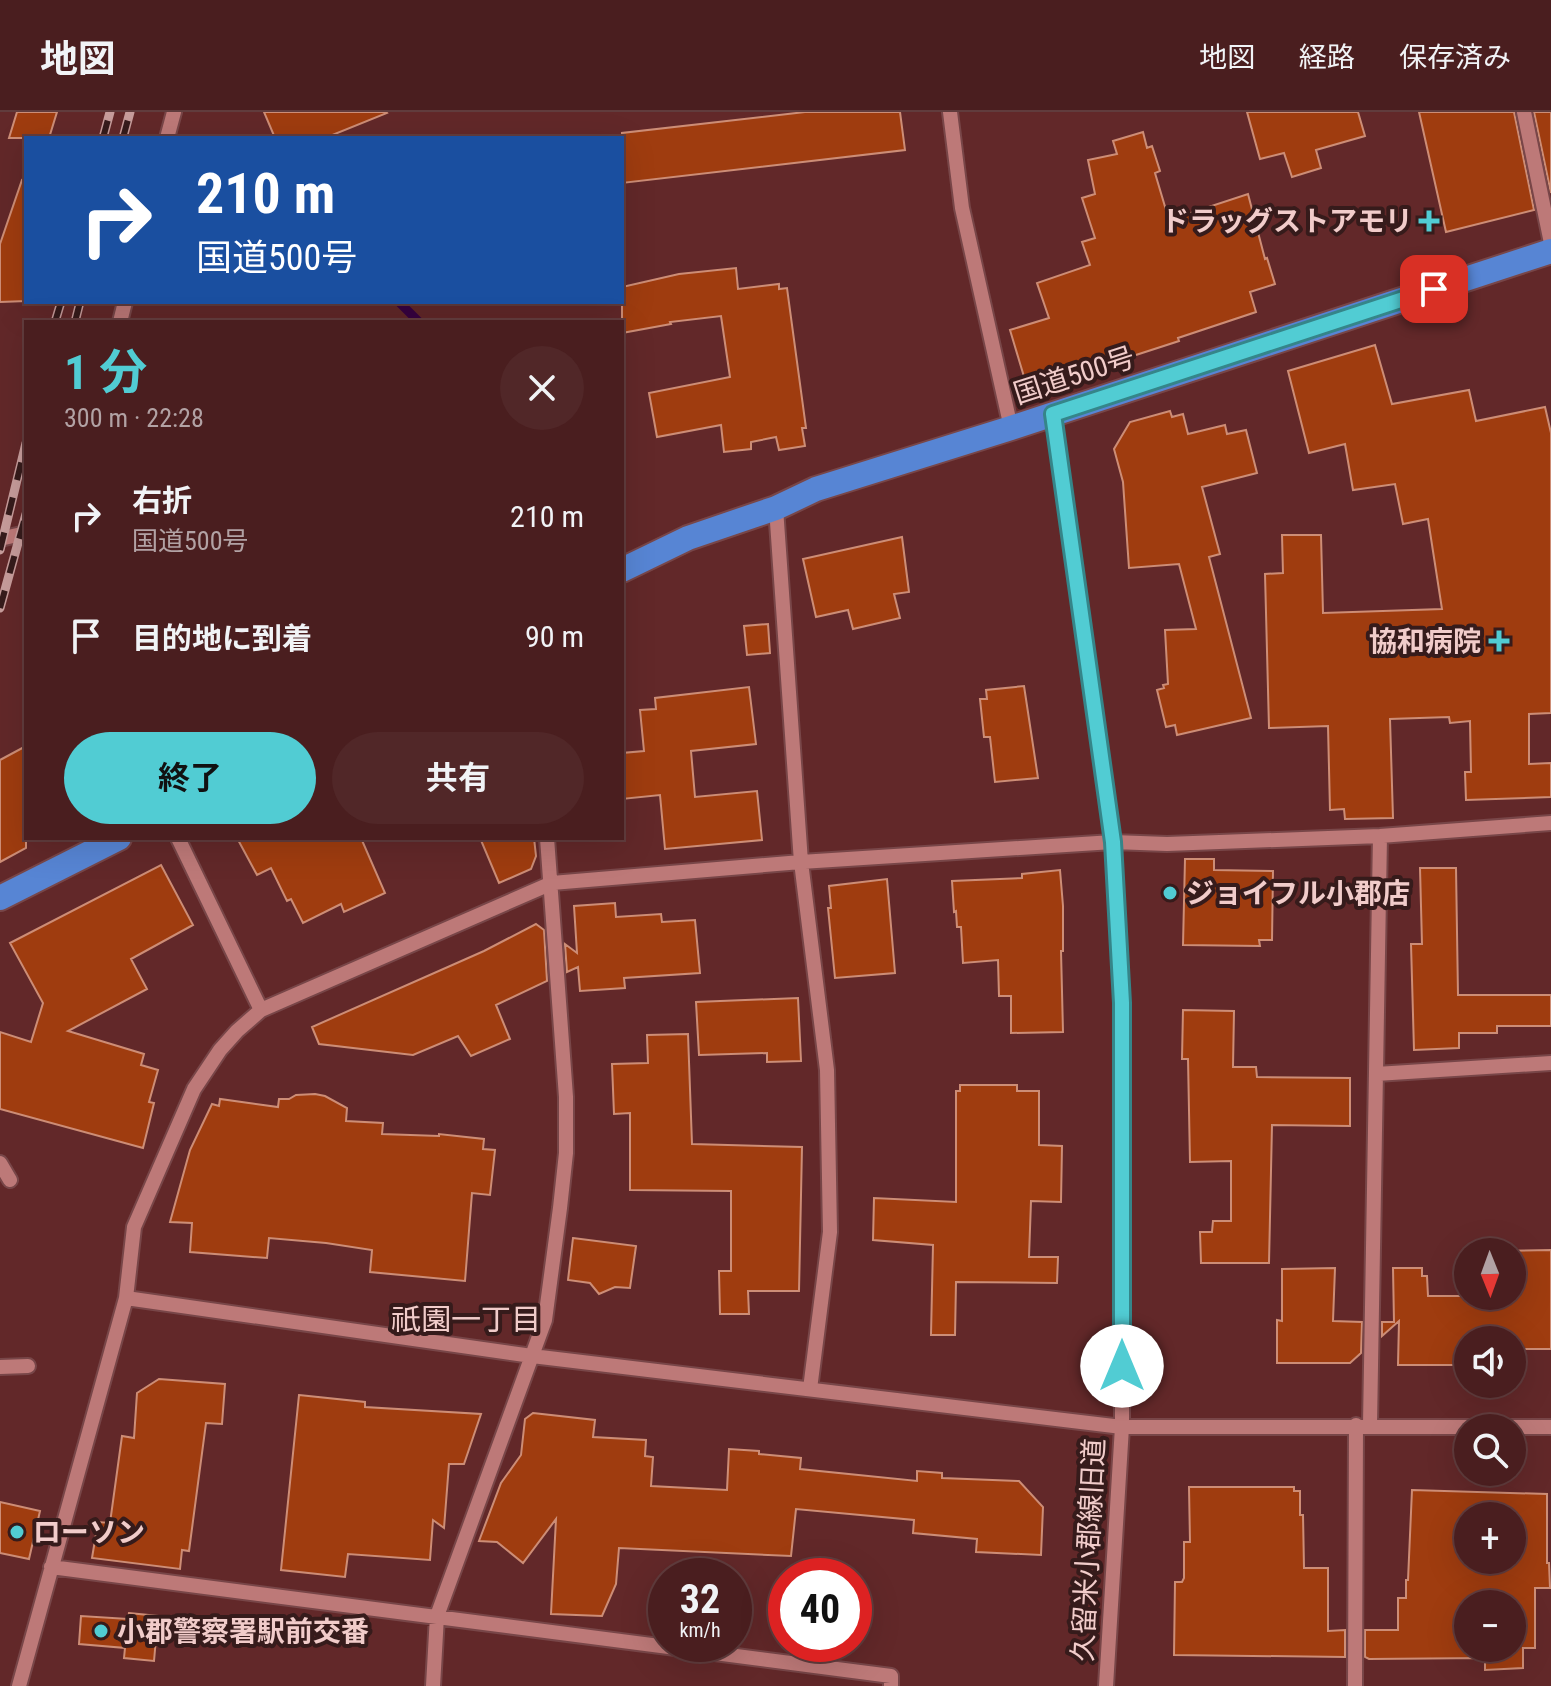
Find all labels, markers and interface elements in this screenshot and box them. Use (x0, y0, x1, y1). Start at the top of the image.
text: 地図 (40, 37, 116, 81)
text: 地図 (1199, 41, 1255, 74)
text: 経路 (1299, 41, 1355, 74)
text: 保存済み (1399, 41, 1511, 74)
text: 210 m (196, 161, 335, 227)
icon: right (64, 168, 168, 272)
place label: ドラッグストアモリ (1161, 205, 1413, 238)
marker: ドラッグストアモリ (1420, 212, 1438, 230)
text: 国道500号 (196, 237, 357, 279)
pin (1400, 255, 1468, 323)
icon: arrive (1412, 267, 1456, 311)
street label: 国道500号 (1009, 340, 1139, 411)
text: 1 分 (64, 344, 147, 401)
button: close (500, 346, 584, 430)
text: 300 m · 22:28 (64, 403, 204, 433)
text: 右折 (132, 483, 192, 518)
icon: right (64, 494, 108, 538)
text: 210 m (510, 499, 584, 534)
text: 国道500号 (132, 526, 249, 556)
icon: arrive (64, 614, 108, 658)
text: 90 m (525, 619, 584, 654)
text: 目的地に到着 (132, 621, 312, 656)
place label: 協和病院 (1369, 625, 1481, 658)
marker: 協和病院 (1488, 630, 1510, 652)
button: 終了 (64, 732, 316, 824)
button: 共有 (332, 732, 584, 824)
place label: ジョイフル小郡店 (1186, 877, 1410, 910)
marker: ジョイフル小郡店 (1161, 884, 1179, 902)
north arrow (1454, 1238, 1526, 1310)
map controls (1454, 1238, 1526, 1662)
district label: 祇園一丁目 (391, 1302, 541, 1337)
position arrow (1080, 1324, 1164, 1408)
button: sound (1454, 1326, 1526, 1398)
button: search (1454, 1414, 1526, 1486)
street label: 久留米小郡線旧道 (1066, 1437, 1111, 1663)
button: + (1454, 1502, 1526, 1574)
place label: ローソン (33, 1516, 145, 1549)
marker: ローソン (8, 1523, 26, 1541)
speed limit sign: 40 (768, 1558, 872, 1662)
text: 32 (680, 1576, 720, 1623)
button: − (1454, 1590, 1526, 1662)
place label: 小郡警察署駅前交番 (117, 1615, 369, 1648)
text: km/h (679, 1618, 721, 1642)
marker: 小郡警察署駅前交番 (92, 1622, 110, 1640)

